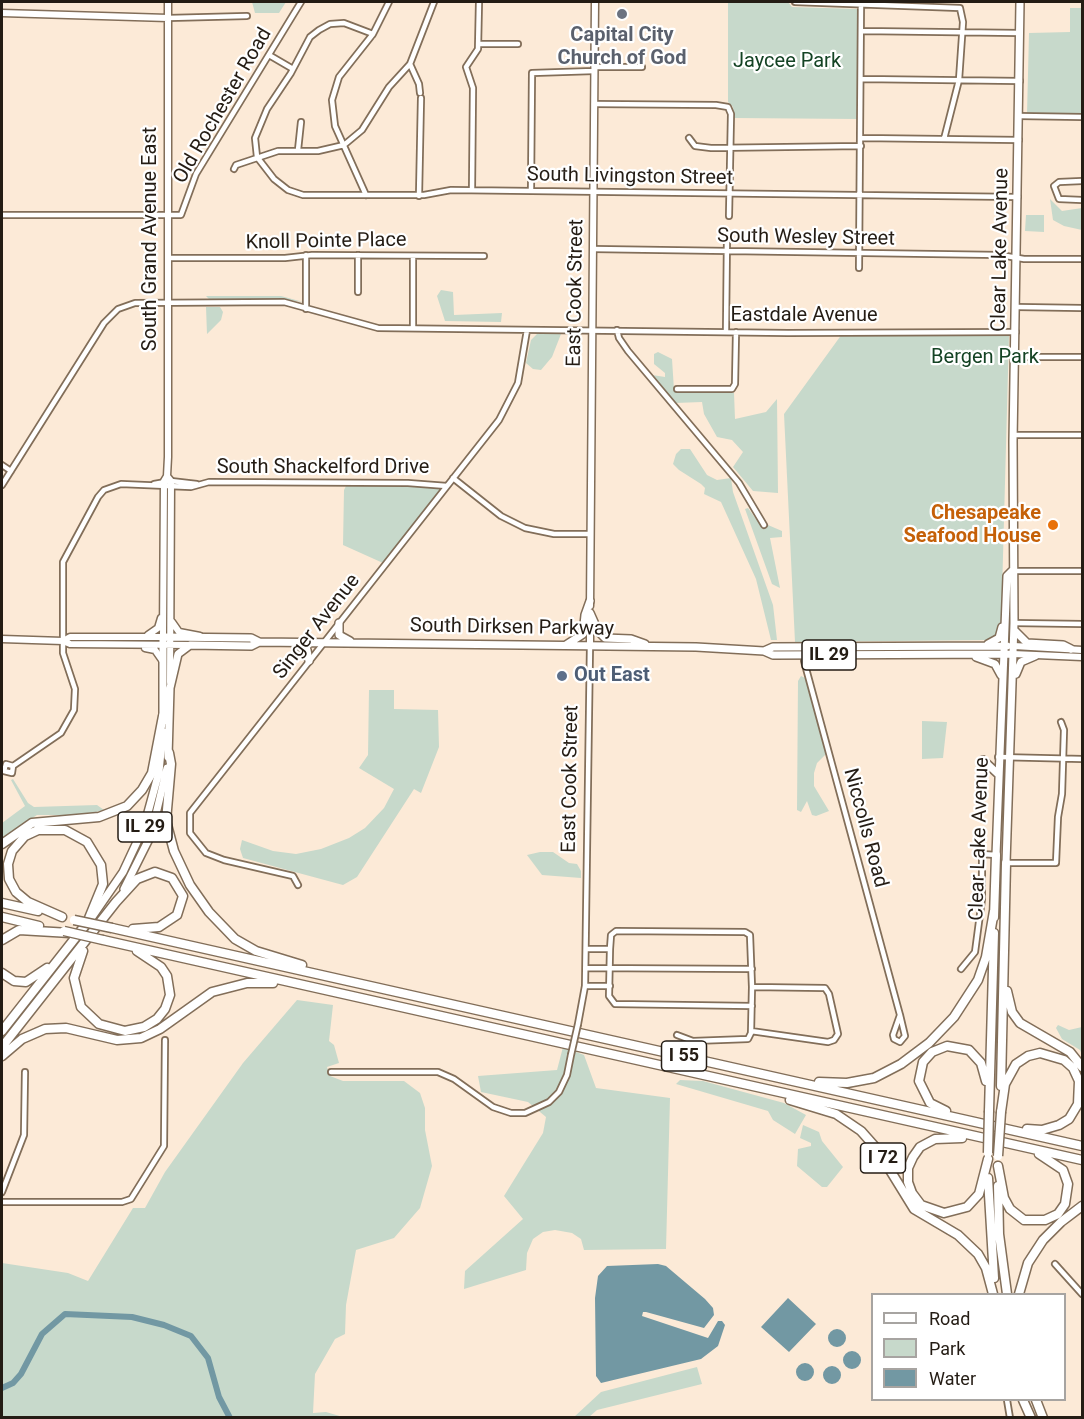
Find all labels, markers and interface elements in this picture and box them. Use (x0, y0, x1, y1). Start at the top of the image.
marker: Capital City Church of God (615, 7, 629, 21)
street label: Old Rochester Road (169, 24, 277, 188)
place label: Capital City Church of God (558, 24, 686, 71)
park label: Jaycee Park (733, 50, 841, 74)
street label: South Grand Avenue East (139, 127, 163, 351)
street label: South Livingston Street (527, 163, 733, 191)
street label: Clear Lake Avenue (988, 168, 1014, 332)
street label: East Cook Street (563, 219, 589, 367)
street label: South Wesley Street (717, 224, 895, 252)
street label: Knoll Pointe Place (245, 229, 407, 255)
street label: Eastdale Avenue (730, 304, 878, 328)
park label: Bergen Park (931, 346, 1039, 370)
street label: South Shackelford Drive (217, 456, 429, 480)
place label: Chesapeake Seafood House (904, 502, 1041, 549)
marker: Chesapeake Seafood House (1046, 518, 1060, 532)
street label: Singer Avenue (269, 570, 365, 684)
street label: South Dirksen Parkway (410, 614, 614, 642)
road number: IL 29 (802, 640, 856, 670)
place label: Out East (574, 664, 650, 688)
marker: Out East (555, 669, 569, 683)
street label: East Cook Street (558, 705, 584, 853)
street label: Clear Lake Avenue (965, 757, 995, 921)
street label: Niccolls Road (838, 766, 892, 890)
road number: IL 29 (118, 812, 172, 842)
road number: I 55 (662, 1041, 706, 1071)
road number: I 72 (860, 1143, 906, 1173)
legend (871, 1293, 1066, 1401)
text: Road (929, 1308, 970, 1329)
text: Park (929, 1338, 965, 1359)
text: Water (929, 1368, 976, 1389)

